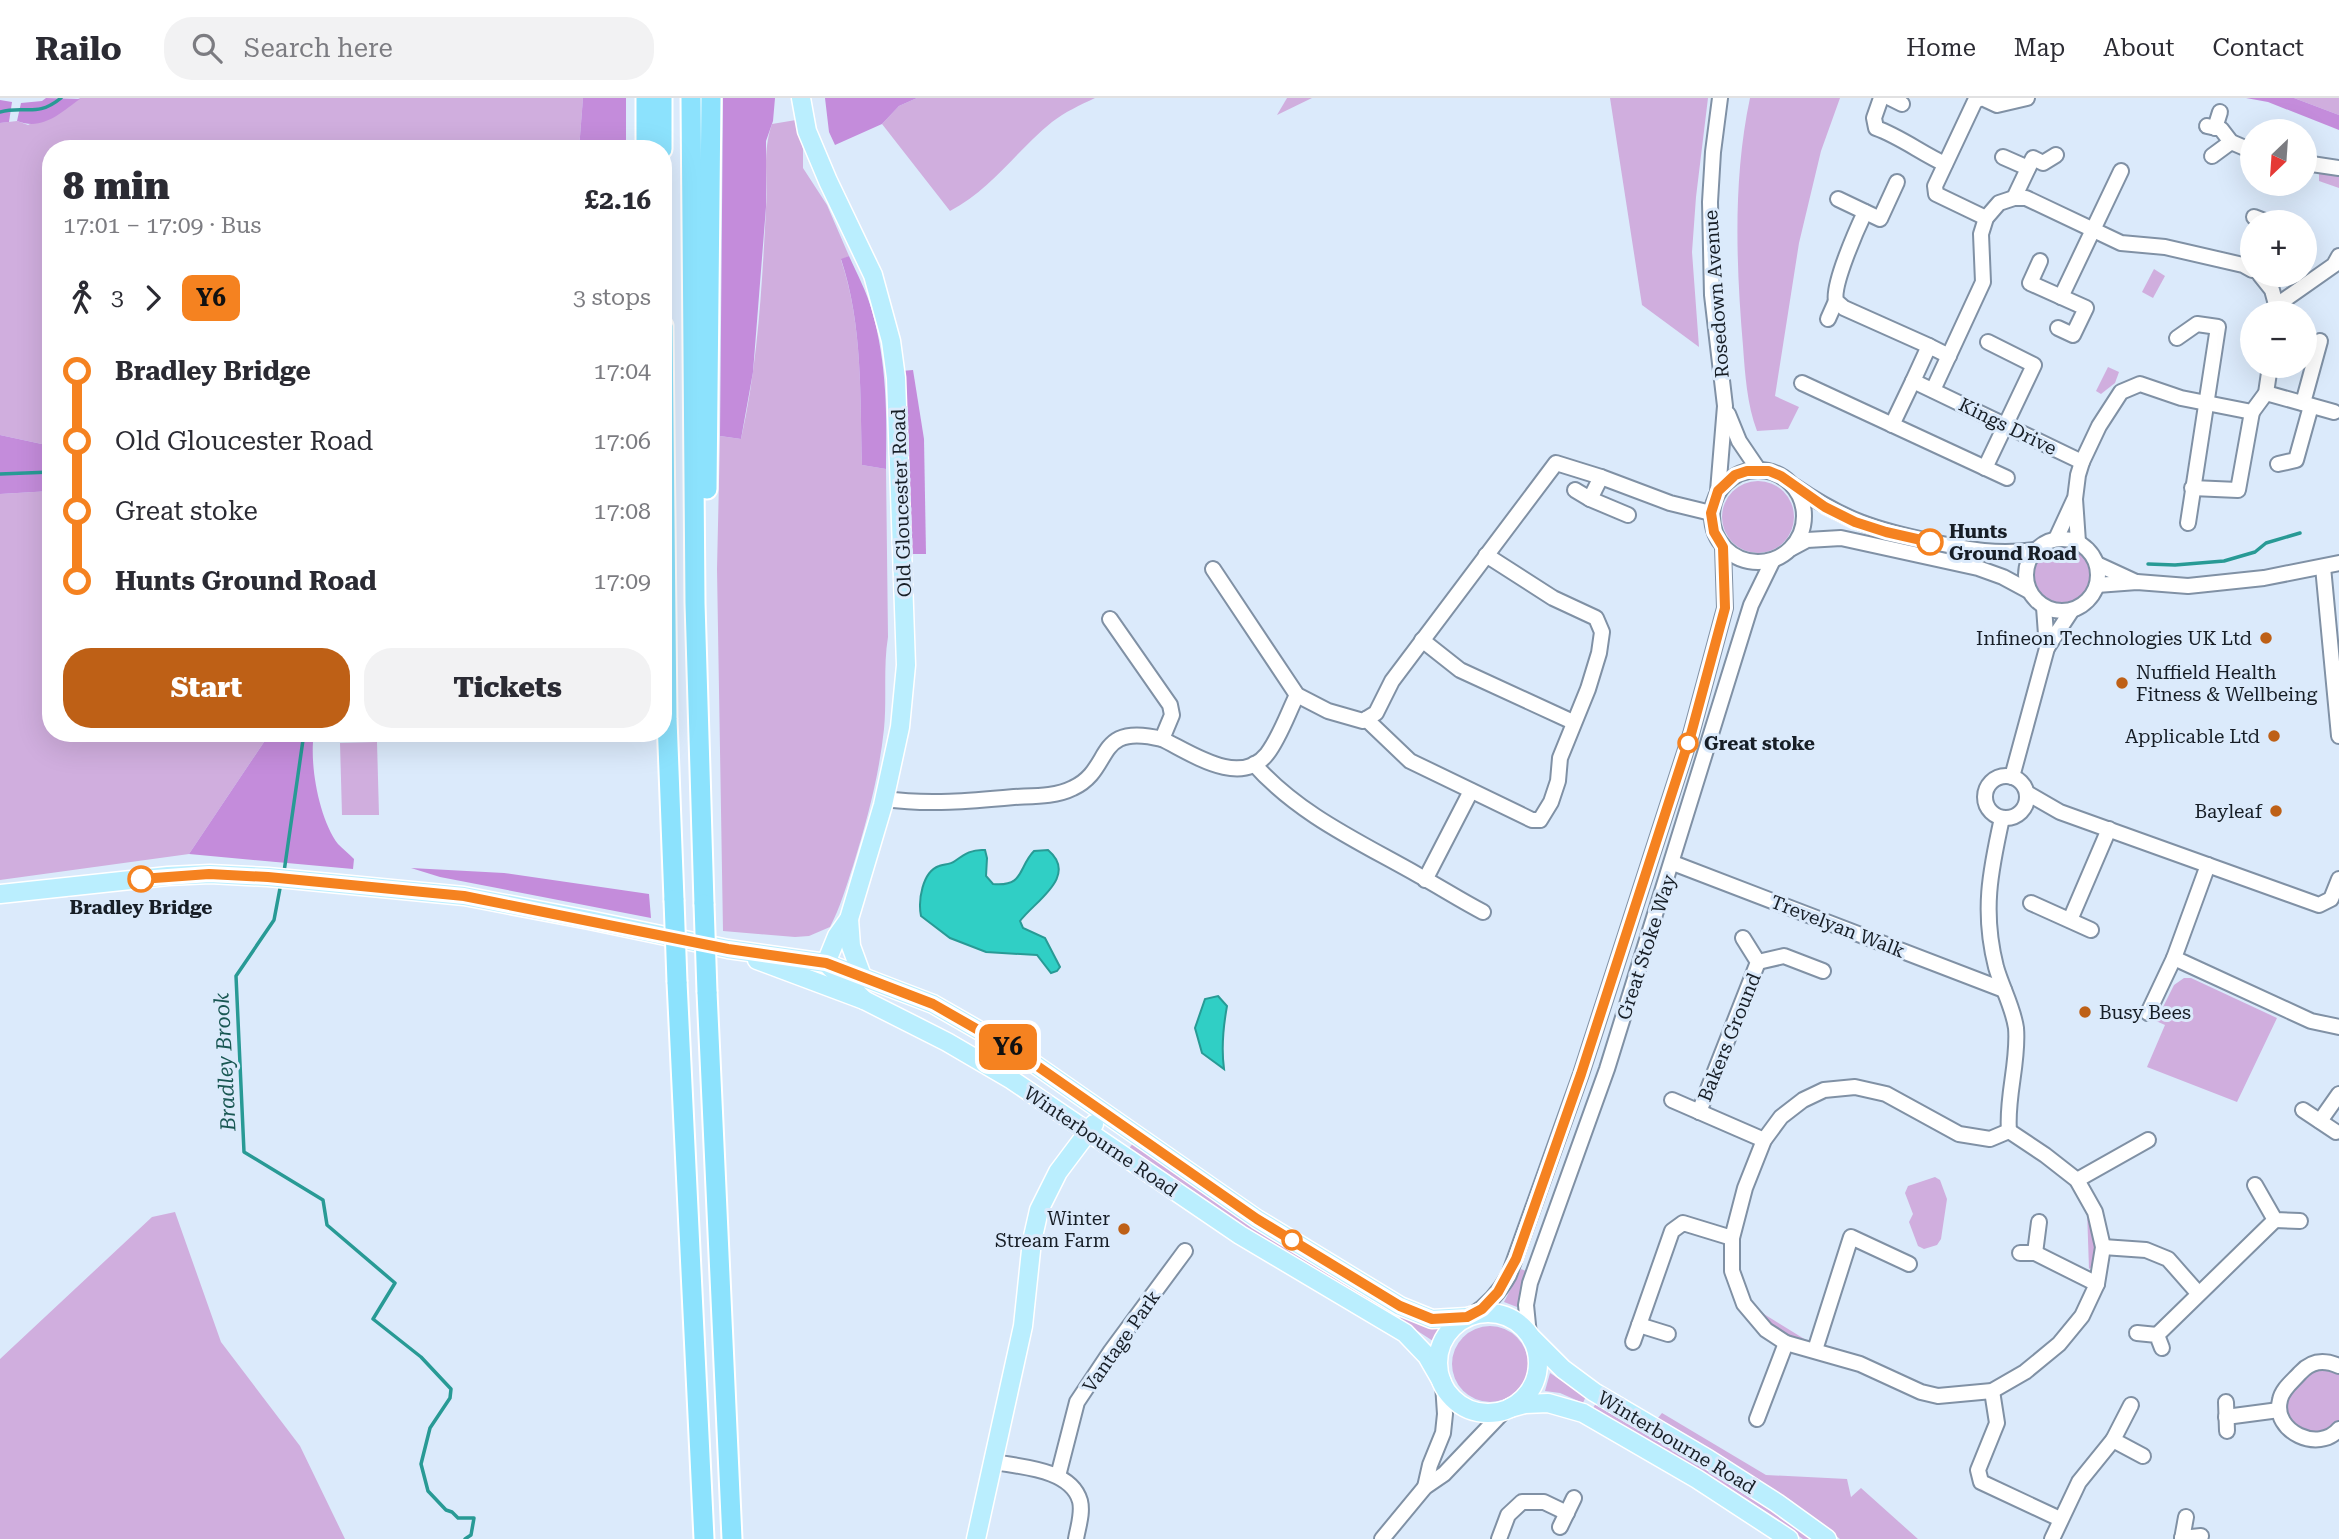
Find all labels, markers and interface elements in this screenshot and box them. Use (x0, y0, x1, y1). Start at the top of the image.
search box (164, 17, 654, 80)
text: Railo (35, 29, 122, 68)
icon: search (188, 29, 226, 67)
text: Search here (244, 33, 393, 63)
text: Home (1906, 34, 1976, 62)
text: Map (2014, 34, 2065, 62)
text: About (2103, 34, 2174, 62)
text: Contact (2212, 34, 2304, 62)
north arrow (2240, 119, 2317, 196)
map controls (2240, 119, 2317, 378)
text: 8 min (63, 164, 170, 208)
text: £2.16 (585, 185, 651, 215)
street label: Rosedown Avenue (1699, 209, 1734, 379)
button: + (2240, 210, 2317, 287)
text: 17:01 – 17:09 · Bus (63, 212, 261, 239)
icon: walk (63, 279, 101, 317)
icon: forward (134, 279, 172, 317)
text: 3 (111, 284, 124, 311)
text: Y6 (196, 284, 226, 312)
text: 3 stops (573, 284, 651, 311)
button: − (2240, 301, 2317, 378)
text: Bradley Bridge (115, 356, 311, 386)
text: 17:04 (594, 358, 651, 385)
street label: Kings Drive (1955, 393, 2061, 460)
street label: Old Gloucester Road (887, 408, 916, 598)
text: Old Gloucester Road (115, 426, 373, 456)
text: 17:06 (594, 428, 651, 455)
text: Great stoke (115, 496, 258, 526)
text: 17:08 (594, 498, 651, 525)
place label: Hunts Ground Road (1949, 520, 2077, 565)
marker: Hunts Ground Road (1917, 529, 1943, 555)
text: Hunts Ground Road (115, 566, 377, 596)
text: 17:09 (594, 568, 651, 595)
place label: Infineon Technologies UK Ltd (1976, 627, 2252, 650)
marker: Infineon Technologies UK Ltd (2258, 630, 2274, 646)
button: Start (63, 648, 350, 728)
button: Tickets (364, 648, 651, 728)
place label: Nuffield Health Fitness & Wellbeing (2136, 661, 2317, 706)
marker: Nuffield Health Fitness & Wellbeing (2114, 675, 2130, 691)
place label: Applicable Ltd (2125, 725, 2260, 748)
marker: Applicable Ltd (2266, 728, 2282, 744)
place label: Great stoke (1704, 732, 1815, 755)
marker: Great stoke (1678, 733, 1698, 753)
place label: Bayleaf (2194, 800, 2263, 823)
marker: Bayleaf (2268, 803, 2284, 819)
marker: Bradley Bridge (128, 866, 154, 892)
street label: Great Stoke Way (1612, 871, 1681, 1023)
street label: Trevelyan Walk (1767, 890, 1908, 963)
place label: Bradley Bridge (70, 896, 213, 919)
street label: Bakers Ground (1693, 969, 1766, 1105)
water label: Bradley Brook (209, 992, 241, 1133)
place label: Busy Bees (2099, 1001, 2191, 1024)
marker: Busy Bees (2077, 1004, 2093, 1020)
line badge: Y6 (976, 1024, 1040, 1070)
text: Y6 (993, 1033, 1023, 1061)
street label: Winterbourne Road (1019, 1081, 1182, 1201)
place label: Winter Stream Farm (995, 1207, 1110, 1252)
marker: Winter Stream Farm (1116, 1221, 1132, 1237)
unlabelled marker (1282, 1230, 1302, 1250)
street label: Vantage Park (1078, 1286, 1165, 1397)
street label: Winterbourne Road (1593, 1386, 1760, 1499)

